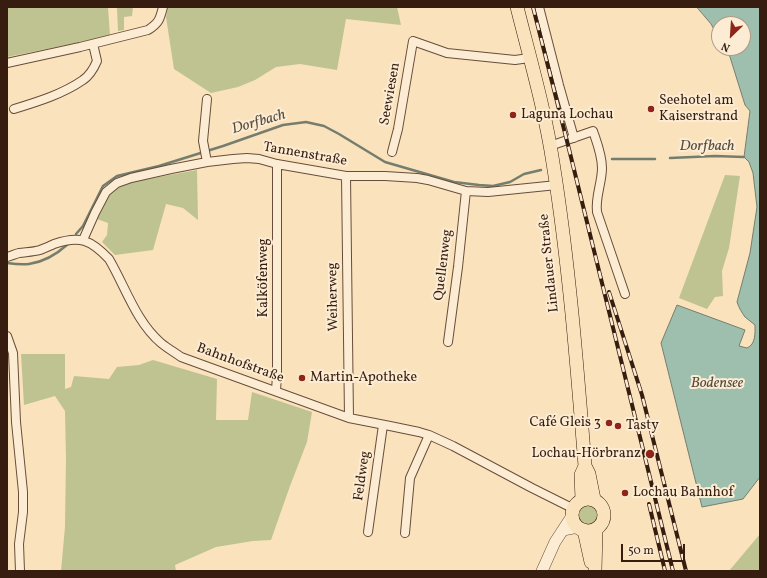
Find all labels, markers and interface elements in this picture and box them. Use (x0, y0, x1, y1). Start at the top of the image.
north arrow (711, 16, 751, 56)
text: N (719, 38, 733, 55)
street label: Seewiesen (377, 61, 405, 127)
place label: Seehotel am Kaiserstrand (659, 93, 738, 126)
marker: Seehotel am Kaiserstrand (646, 104, 656, 114)
water label: Dorfbach (230, 107, 288, 139)
place label: Laguna Lochau (521, 107, 613, 123)
marker: Laguna Lochau (508, 110, 518, 120)
water label: Dorfbach (679, 138, 735, 156)
street label: Tannenstraße (262, 139, 348, 171)
street label: Lindauer Straße (536, 213, 564, 313)
street label: Quellenweg (431, 228, 457, 302)
street label: Kalköfenweg (256, 238, 272, 318)
street label: Weiherweg (325, 262, 343, 332)
street label: Bahnhofstraße (194, 340, 286, 388)
place label: Martin-Apotheke (310, 370, 417, 386)
marker: Martin-Apotheke (297, 373, 307, 383)
water label: Bodensee (691, 375, 743, 393)
place label: Café Gleis 3 (529, 415, 601, 431)
marker: Café Gleis 3 (604, 418, 614, 428)
place label: Tasty (626, 418, 659, 434)
marker: Tasty (613, 421, 623, 431)
place label: Lochau-Hörbranz (531, 446, 641, 462)
marker: Lochau-Hörbranz (644, 448, 656, 460)
street label: Feldweg (351, 450, 375, 502)
place label: Lochau Bahnhof (633, 485, 733, 501)
marker: Lochau Bahnhof (620, 488, 630, 498)
scale bar (623, 536, 687, 562)
text: 50 m (628, 543, 654, 559)

